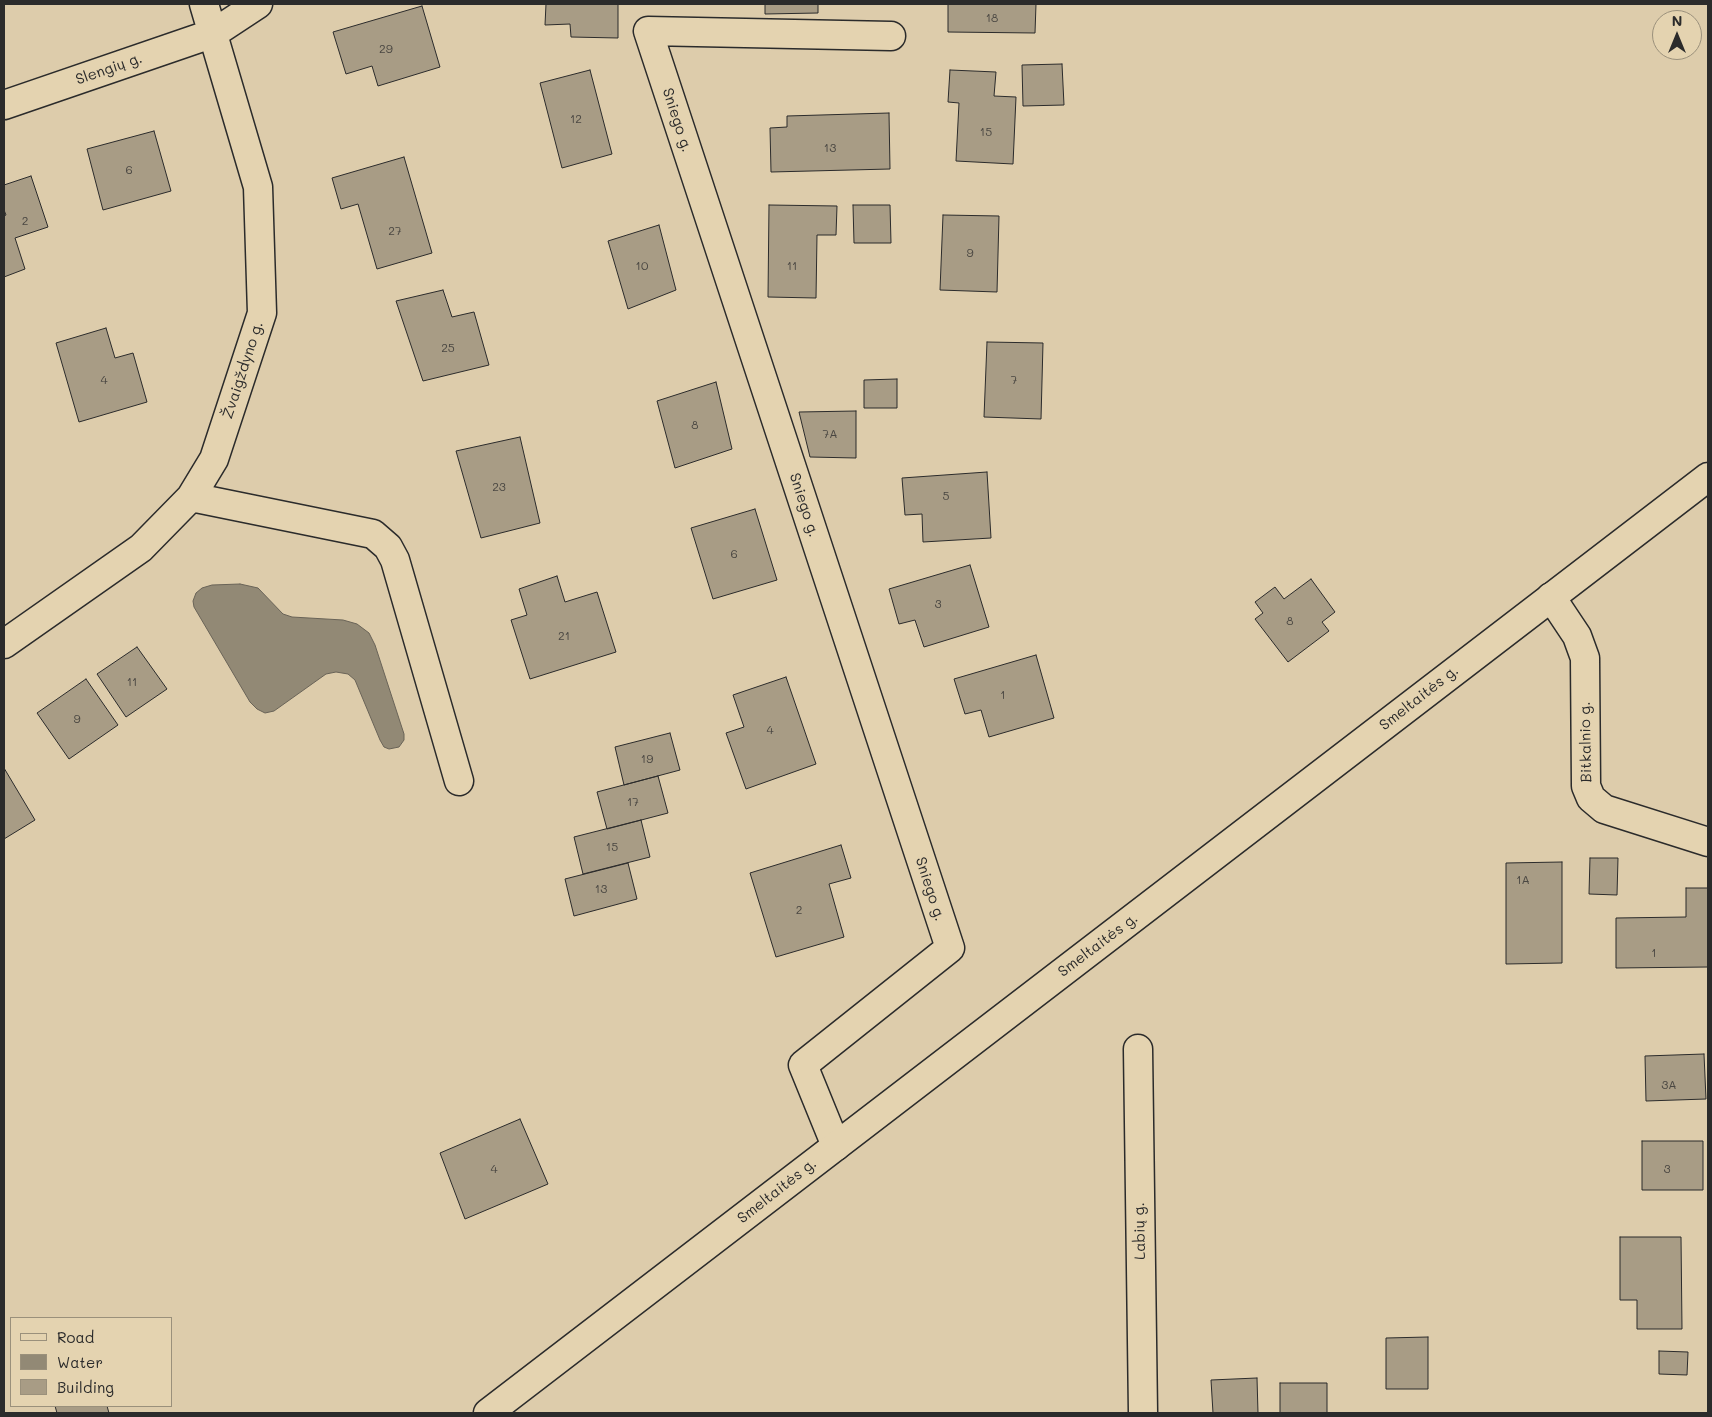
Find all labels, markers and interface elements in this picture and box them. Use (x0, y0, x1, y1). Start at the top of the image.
north arrow (1652, 10, 1702, 60)
house number: 18 (986, 11, 998, 25)
text: N (1672, 11, 1682, 30)
house number: 29 (379, 42, 393, 56)
street label: Slengių g. (73, 49, 145, 89)
street label: Sniego g. (658, 86, 696, 154)
house number: 12 (570, 112, 582, 126)
house number: 15 (980, 125, 992, 139)
house number: 13 (824, 141, 836, 155)
house number: 6 (125, 163, 133, 177)
house number: 2 (22, 214, 28, 228)
house number: 27 (388, 224, 402, 238)
house number: 9 (966, 246, 974, 260)
house number: 10 (636, 259, 648, 273)
house number: 11 (787, 259, 797, 273)
street label: Žvaigždyno g. (219, 319, 267, 421)
house number: 25 (441, 341, 455, 355)
house number: 4 (100, 373, 108, 387)
house number: 7 (1011, 373, 1017, 387)
house number: 8 (691, 418, 699, 432)
house number: 7A (823, 427, 837, 441)
street label: Sniego g. (785, 471, 823, 539)
house number: 23 (492, 480, 506, 494)
house number: 5 (943, 489, 949, 503)
house number: 6 (730, 547, 738, 561)
house number: 3 (934, 597, 942, 611)
house number: 8 (1286, 614, 1294, 628)
house number: 21 (558, 629, 570, 643)
street label: Smeltaitės g. (1376, 662, 1462, 734)
house number: 11 (127, 675, 137, 689)
house number: 1 (1000, 688, 1006, 702)
street label: Bitkalnio g. (1576, 701, 1596, 783)
house number: 9 (73, 712, 81, 726)
house number: 4 (766, 723, 774, 737)
house number: 19 (641, 752, 653, 766)
house number: 17 (627, 795, 639, 809)
house number: 15 (606, 840, 618, 854)
street label: Sniego g. (911, 855, 949, 923)
house number: 1A (1516, 873, 1530, 887)
house number: 13 (595, 882, 607, 896)
house number: 2 (796, 903, 802, 917)
street label: Smeltaitės g. (1054, 909, 1142, 981)
house number: 1 (1651, 946, 1657, 960)
house number: 3A (1661, 1078, 1677, 1092)
street label: Smeltaitės g. (734, 1155, 820, 1227)
house number: 4 (490, 1162, 498, 1176)
house number: 3 (1663, 1162, 1671, 1176)
street label: Labių g. (1130, 1202, 1150, 1260)
legend (10, 1317, 172, 1407)
text: Road (57, 1327, 94, 1347)
text: Water (57, 1352, 103, 1372)
text: Building (57, 1377, 114, 1397)

